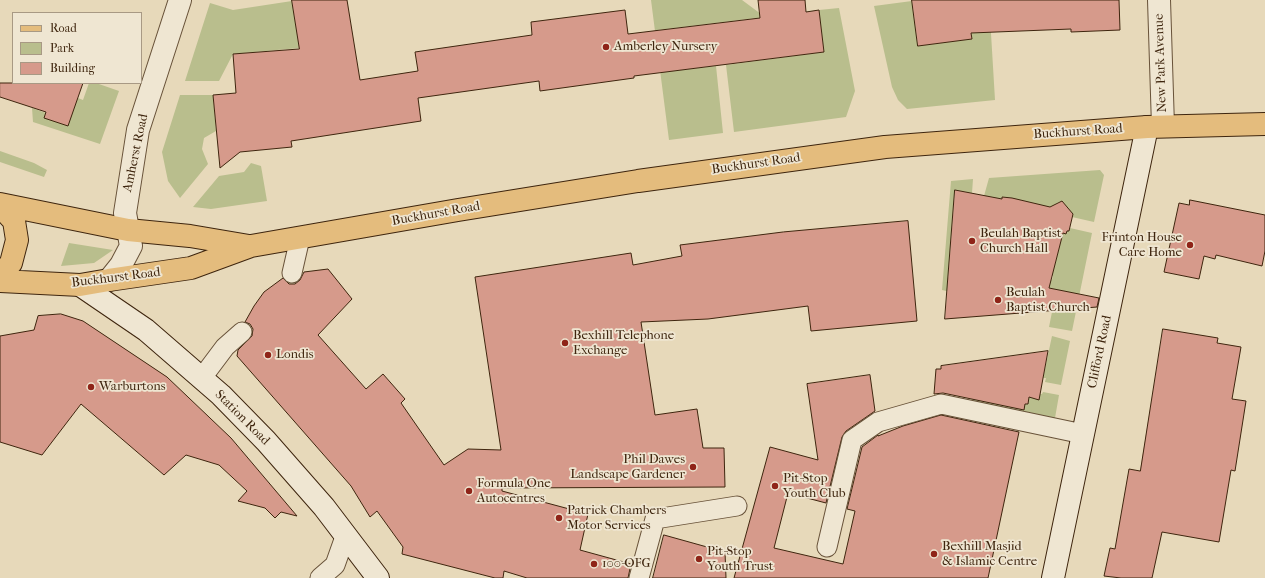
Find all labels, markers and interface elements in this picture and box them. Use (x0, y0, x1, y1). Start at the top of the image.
legend (12, 12, 142, 84)
street label: New Park Avenue (1151, 13, 1171, 113)
text: Road (50, 21, 77, 35)
place label: Amberley Nursery (614, 39, 717, 55)
text: Park (50, 41, 74, 55)
marker: Amberley Nursery (601, 42, 611, 52)
text: Building (50, 61, 95, 75)
street label: Amherst Road (120, 112, 152, 194)
street label: Buckhurst Road (1033, 121, 1123, 143)
street label: Buckhurst Road (711, 150, 801, 178)
street label: Buckhurst Road (391, 199, 481, 229)
place label: Beulah Baptist Church Hall (980, 226, 1061, 257)
place label: Frinton House Care Home (1102, 230, 1182, 261)
marker: Beulah Baptist Church Hall (967, 236, 977, 246)
marker: Frinton House Care Home (1185, 240, 1195, 250)
street label: Buckhurst Road (71, 265, 161, 291)
place label: Beulah Baptist Church (1006, 285, 1090, 316)
marker: Beulah Baptist Church (993, 295, 1003, 305)
street label: Clifford Road (1085, 314, 1115, 390)
place label: Bexhill Telephone Exchange (573, 328, 674, 359)
marker: Bexhill Telephone Exchange (560, 338, 570, 348)
place label: Londis (276, 347, 314, 363)
marker: Londis (263, 350, 273, 360)
place label: Warburtons (99, 379, 166, 395)
marker: Warburtons (86, 382, 96, 392)
street label: Station Road (211, 387, 273, 449)
place label: Phil Dawes Landscape Gardener (570, 452, 685, 483)
marker: Phil Dawes Landscape Gardener (688, 462, 698, 472)
place label: Pit-Stop Youth Club (783, 471, 846, 502)
place label: Formula One Autocentres (477, 476, 551, 507)
marker: Pit-Stop Youth Club (770, 481, 780, 491)
marker: Formula One Autocentres (464, 486, 474, 496)
place label: Patrick Chambers Motor Services (567, 503, 666, 534)
marker: Patrick Chambers Motor Services (554, 513, 564, 523)
place label: Bexhill Masjid & Islamic Centre (942, 539, 1037, 570)
place label: Pit-Stop Youth Trust (707, 544, 773, 575)
marker: Bexhill Masjid & Islamic Centre (929, 549, 939, 559)
marker: Pit-Stop Youth Trust (694, 554, 704, 564)
place label: 100-OFG (602, 556, 651, 572)
marker: 100-OFG (589, 559, 599, 569)

